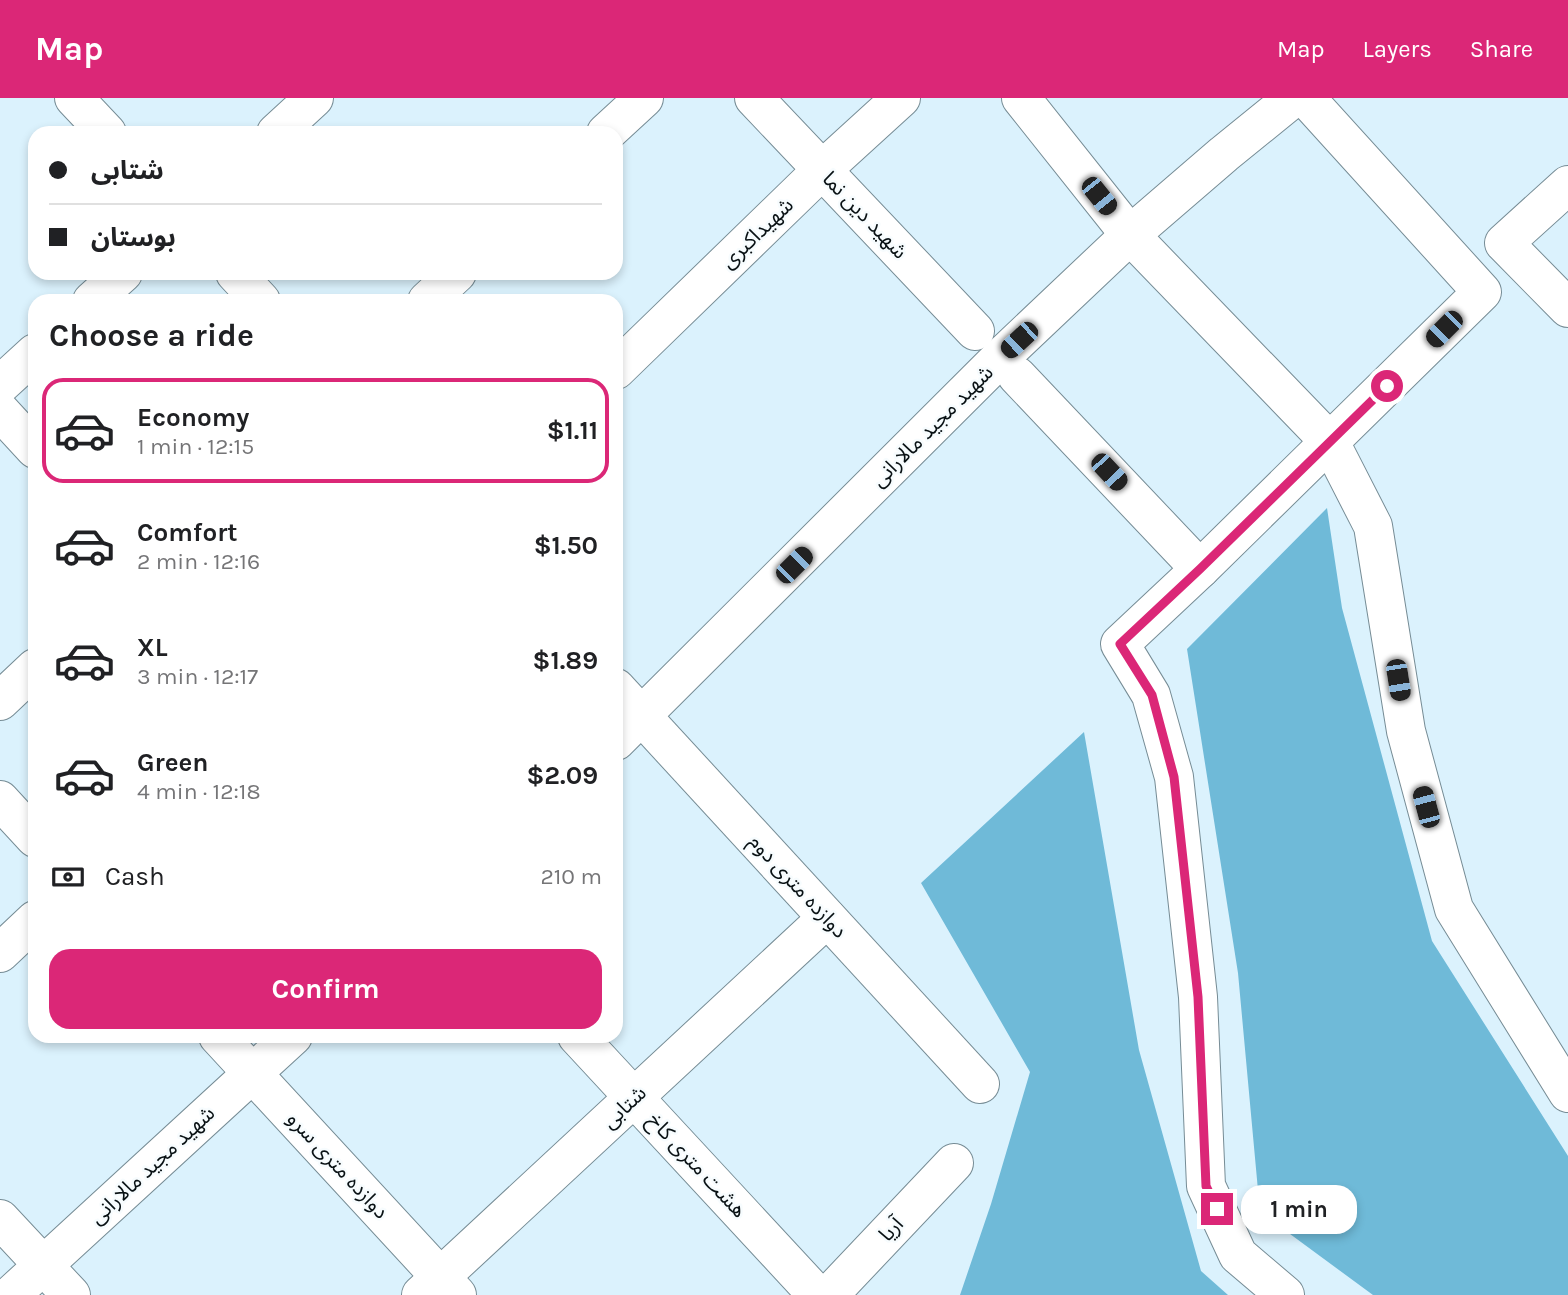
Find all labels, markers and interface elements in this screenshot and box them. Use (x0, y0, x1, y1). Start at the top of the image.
text: Map (35, 30, 103, 68)
text: Map (1277, 35, 1325, 63)
text: Layers (1363, 35, 1432, 63)
text: Share (1470, 35, 1533, 63)
text: شتابی (91, 155, 164, 186)
street label: شهید دین نما (818, 167, 912, 263)
car (1078, 173, 1121, 219)
street label: شهیداکبری (716, 193, 798, 273)
text: بوستان (91, 222, 176, 253)
car (1422, 307, 1467, 351)
text: Choose a ride (49, 317, 254, 354)
car (997, 318, 1042, 362)
street label: شهید مجید مالارانی (866, 360, 998, 492)
route start (1371, 370, 1403, 402)
icon: car (53, 399, 116, 462)
text: Economy (137, 402, 249, 433)
text: $1.11 (547, 415, 598, 446)
text: 1 min · 12:15 (137, 433, 254, 460)
car (1087, 449, 1132, 495)
icon: car (53, 514, 116, 577)
text: Comfort (137, 517, 238, 548)
text: $1.50 (534, 530, 598, 561)
car (772, 543, 817, 587)
text: 2 min · 12:16 (137, 548, 260, 575)
icon: car (53, 629, 116, 692)
text: XL (137, 632, 168, 663)
text: $1.89 (533, 645, 598, 676)
car (1385, 658, 1412, 702)
text: 3 min · 12:17 (137, 663, 258, 690)
icon: car (53, 744, 116, 807)
text: Green (137, 747, 209, 778)
text: $2.09 (526, 760, 598, 791)
text: 4 min · 12:18 (137, 778, 261, 805)
car (1411, 784, 1442, 830)
street label: دوازده متری دوم (741, 829, 852, 945)
icon: cash (49, 858, 87, 896)
text: Cash (105, 861, 165, 892)
text: 210 m (540, 863, 602, 890)
button: Confirm (49, 949, 602, 1029)
street label: شتابی (597, 1081, 651, 1133)
street label: شهید مجید مالارانی (85, 1101, 219, 1229)
street label: دوازده متری سرو (282, 1107, 394, 1223)
street label: هشت متری کاخ (640, 1108, 752, 1224)
callout: 1 min (1242, 1184, 1357, 1234)
route end (1201, 1193, 1233, 1225)
text: 1 min (1270, 1196, 1328, 1223)
street label: آریا (874, 1211, 909, 1246)

